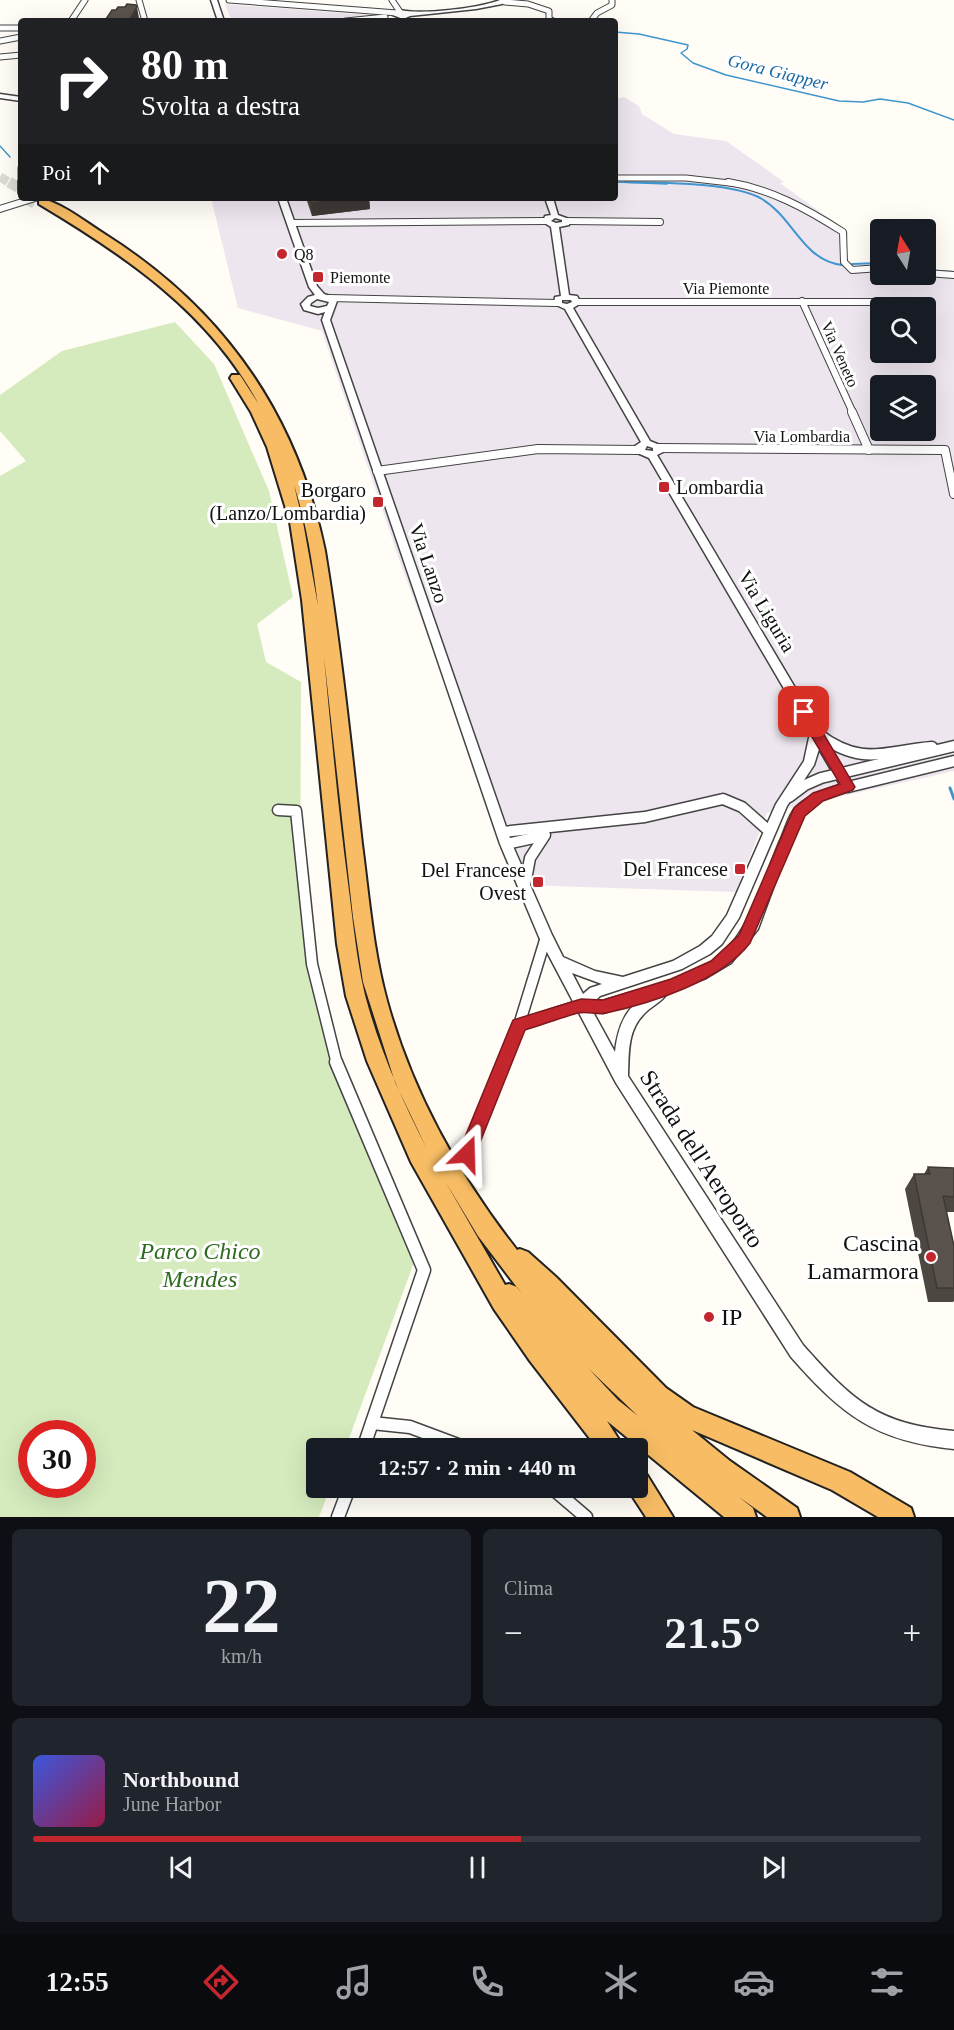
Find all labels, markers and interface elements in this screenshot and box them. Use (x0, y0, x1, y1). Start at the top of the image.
icon: right (42, 42, 120, 120)
text: 80 m (141, 42, 229, 88)
water label: Gora Giapper (726, 50, 831, 94)
text: Svolta a destra (141, 91, 300, 121)
icon: ahead (83, 156, 116, 189)
text: Poi (42, 160, 71, 185)
north arrow (870, 219, 936, 285)
map controls (870, 219, 936, 441)
place label: Q8 (294, 246, 314, 263)
marker: Q8 (275, 247, 289, 261)
place label: Piemonte (330, 269, 390, 286)
marker: Piemonte (311, 270, 325, 284)
street label: Via Piemonte (683, 280, 769, 297)
button: search (870, 297, 936, 363)
street label: Via Veneto (818, 318, 862, 390)
button: layers (870, 375, 936, 441)
street label: Via Lombardia (754, 428, 850, 445)
place label: Lombardia (676, 476, 764, 498)
place label: Borgaro (Lanzo/Lombardia) (209, 479, 366, 525)
marker: Lombardia (657, 480, 671, 494)
marker: Borgaro (Lanzo/Lombardia) (371, 495, 385, 509)
street label: Via Lanzo (405, 520, 453, 606)
street label: Via Liguria (733, 566, 800, 657)
pin (778, 686, 829, 737)
icon: arrive (787, 695, 820, 728)
place label: Del Francese (623, 858, 728, 880)
place label: Del Francese Ovest (421, 859, 526, 904)
marker: Del Francese (733, 862, 747, 876)
marker: Del Francese Ovest (531, 875, 545, 889)
street label: Strada dell'Aeroporto (635, 1065, 769, 1253)
position arrow (435, 1122, 499, 1186)
place label: Cascina Lamarmora (807, 1230, 919, 1284)
park label: Parco Chico Mendes (138, 1238, 261, 1292)
marker: Cascina Lamarmora (924, 1250, 938, 1264)
place label: IP (721, 1304, 742, 1330)
marker: IP (702, 1310, 716, 1324)
speed limit sign: 30 (18, 1420, 96, 1498)
text: 12:57 · 2 min · 440 m (378, 1455, 576, 1480)
text: 22 (203, 1562, 281, 1649)
text: Clima (504, 1577, 553, 1599)
text: 21.5° (664, 1608, 761, 1658)
text: − (504, 1615, 523, 1651)
text: + (902, 1615, 921, 1651)
text: km/h (221, 1645, 262, 1667)
text: Northbound (123, 1767, 239, 1792)
text: June Harbor (123, 1793, 221, 1815)
icon: previous (165, 1851, 198, 1884)
icon: pause (461, 1851, 494, 1884)
icon: next (757, 1851, 790, 1884)
icon: directions (200, 1961, 242, 2003)
icon: music (333, 1961, 375, 2003)
icon: phone (466, 1961, 508, 2003)
icon: climate (600, 1961, 642, 2003)
icon: car (733, 1961, 775, 2003)
icon: filters (866, 1961, 908, 2003)
text: 12:55 (46, 1967, 109, 1997)

